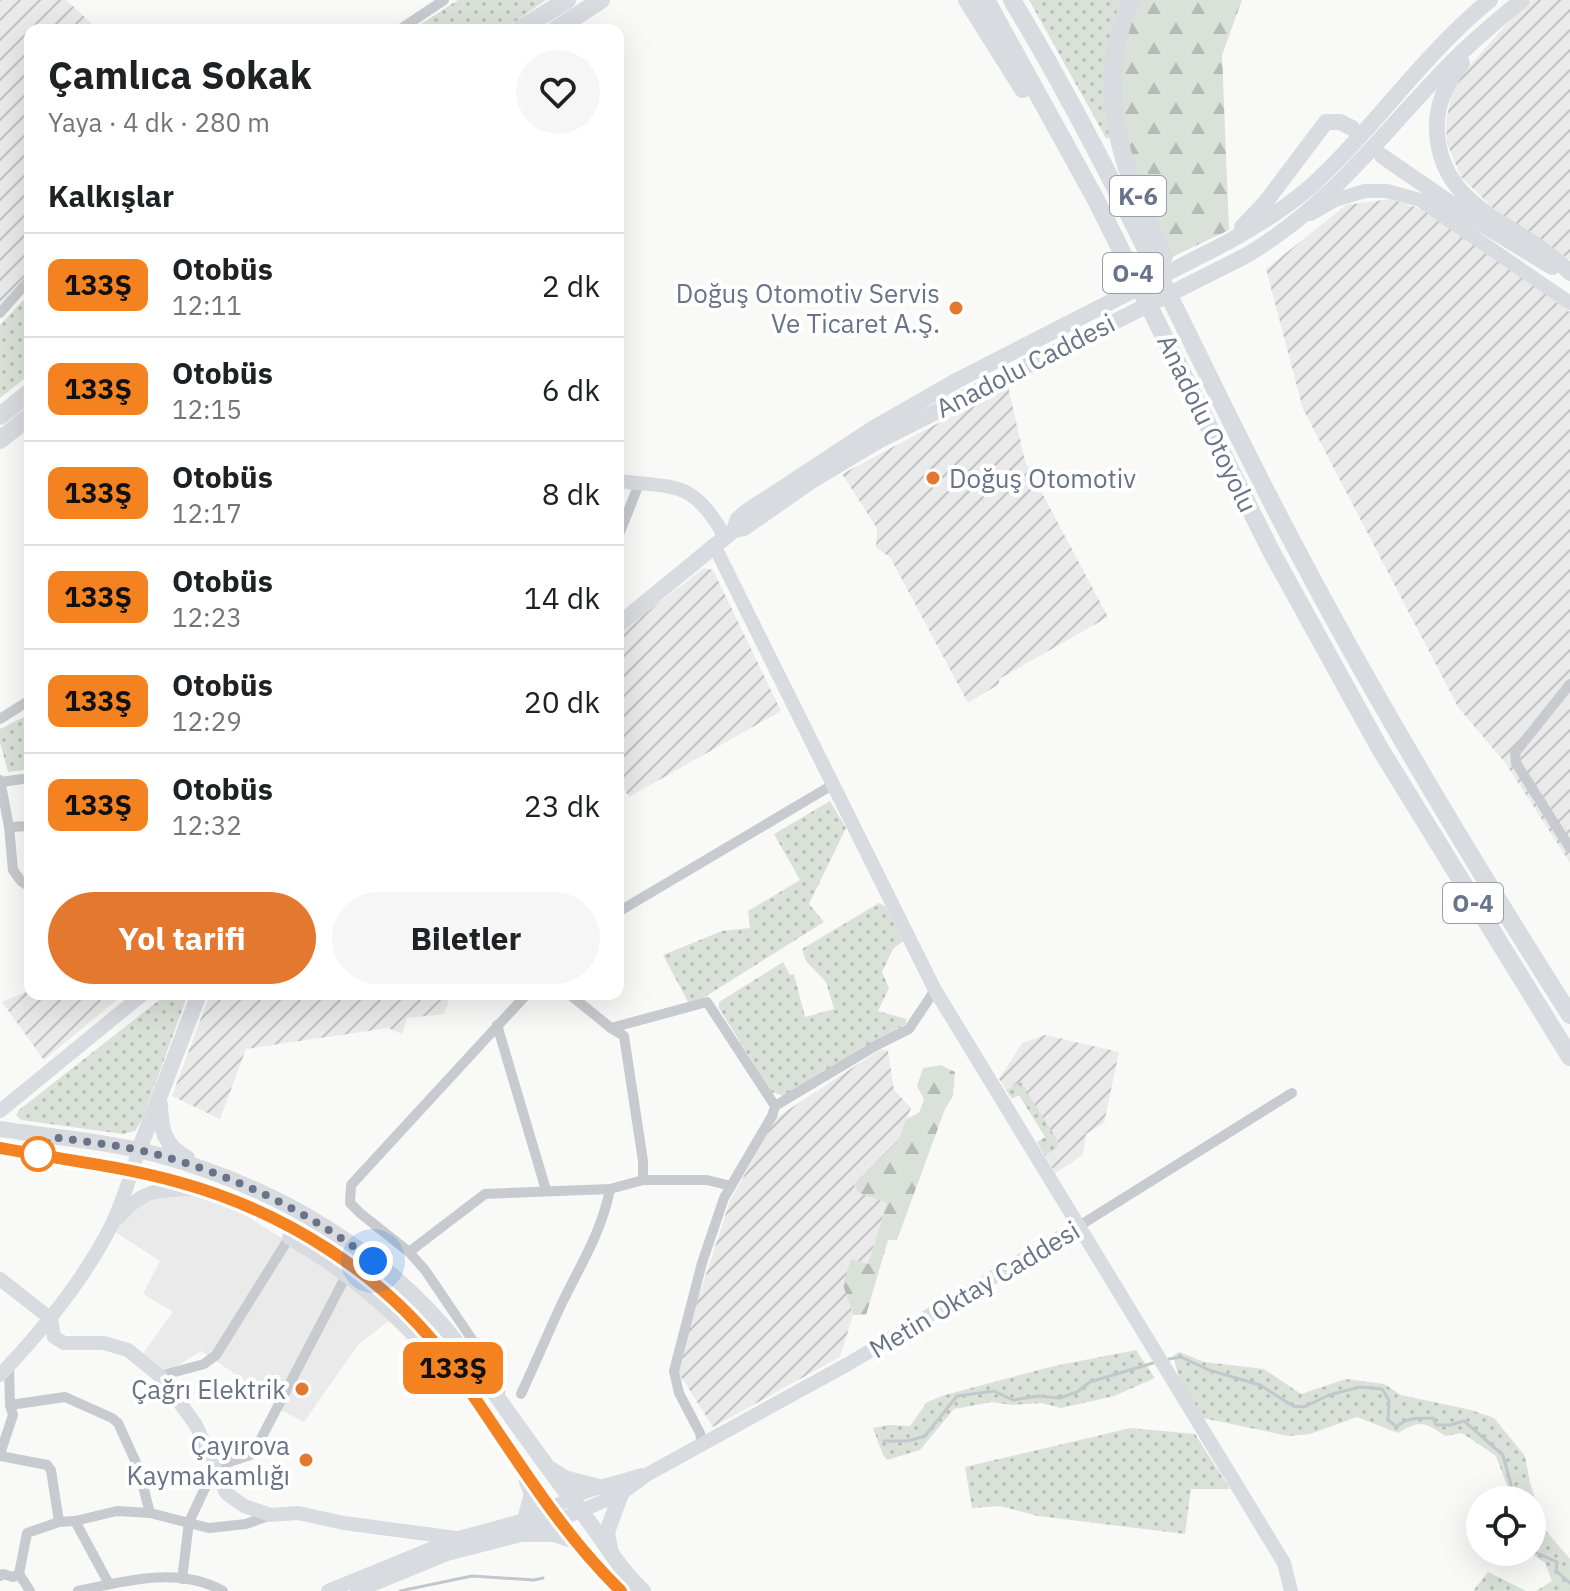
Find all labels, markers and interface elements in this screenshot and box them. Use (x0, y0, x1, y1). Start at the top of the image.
text: Çamlıca Sokak (48, 50, 312, 99)
button: heart (516, 50, 600, 134)
text: Yaya · 4 dk · 280 m (48, 105, 270, 139)
text: Kalkışlar (48, 176, 174, 215)
road number: K-6 (1110, 176, 1166, 216)
text: Otobüs (172, 249, 273, 288)
road number: O-4 (1103, 253, 1163, 293)
text: 133Ş (64, 266, 132, 303)
text: 2 dk (542, 266, 600, 305)
place label: Doğuş Otomotiv Servis Ve Ticaret A.Ş. (676, 276, 940, 340)
text: 12:11 (172, 288, 242, 322)
marker: Doğuş Otomotiv Servis Ve Ticaret A.Ş. (947, 299, 965, 317)
street label: Anadolu Caddesi (930, 305, 1120, 425)
street label: Anadolu Otoyolu (1150, 328, 1266, 518)
text: Otobüs (172, 353, 273, 392)
text: 133Ş (64, 370, 132, 407)
text: 6 dk (542, 370, 600, 409)
text: 12:15 (172, 392, 242, 426)
text: Otobüs (172, 457, 273, 496)
place label: Doğuş Otomotiv (949, 461, 1136, 495)
marker: Doğuş Otomotiv (924, 469, 942, 487)
text: 133Ş (64, 474, 132, 511)
text: 8 dk (542, 474, 600, 513)
text: 12:17 (172, 496, 242, 530)
text: Otobüs (172, 561, 273, 600)
text: 133Ş (64, 578, 132, 615)
text: 14 dk (524, 578, 600, 617)
text: 12:23 (172, 600, 242, 634)
text: Otobüs (172, 665, 273, 704)
text: 133Ş (64, 682, 132, 719)
text: 20 dk (524, 682, 600, 721)
text: 12:29 (172, 704, 242, 738)
text: Otobüs (172, 769, 273, 808)
text: 133Ş (64, 786, 132, 823)
text: 23 dk (524, 786, 600, 825)
text: 12:32 (172, 808, 242, 842)
road number: O-4 (1443, 883, 1503, 923)
button: Yol tarifi (48, 892, 316, 984)
button: Biletler (332, 892, 600, 984)
unlabelled marker (21, 1137, 55, 1171)
street label: Metin Oktay Caddesi (863, 1213, 1085, 1365)
your location (353, 1241, 393, 1281)
line badge: 133Ş (397, 1342, 509, 1394)
text: 133Ş (419, 1349, 487, 1386)
place label: Çağrı Elektrik (131, 1372, 286, 1406)
marker: Çağrı Elektrik (293, 1380, 311, 1398)
place label: Çayırova Kaymakamlığı (127, 1428, 290, 1492)
marker: Çayırova Kaymakamlığı (297, 1451, 315, 1469)
map controls (1466, 1486, 1546, 1566)
button: locate (1466, 1486, 1546, 1566)

